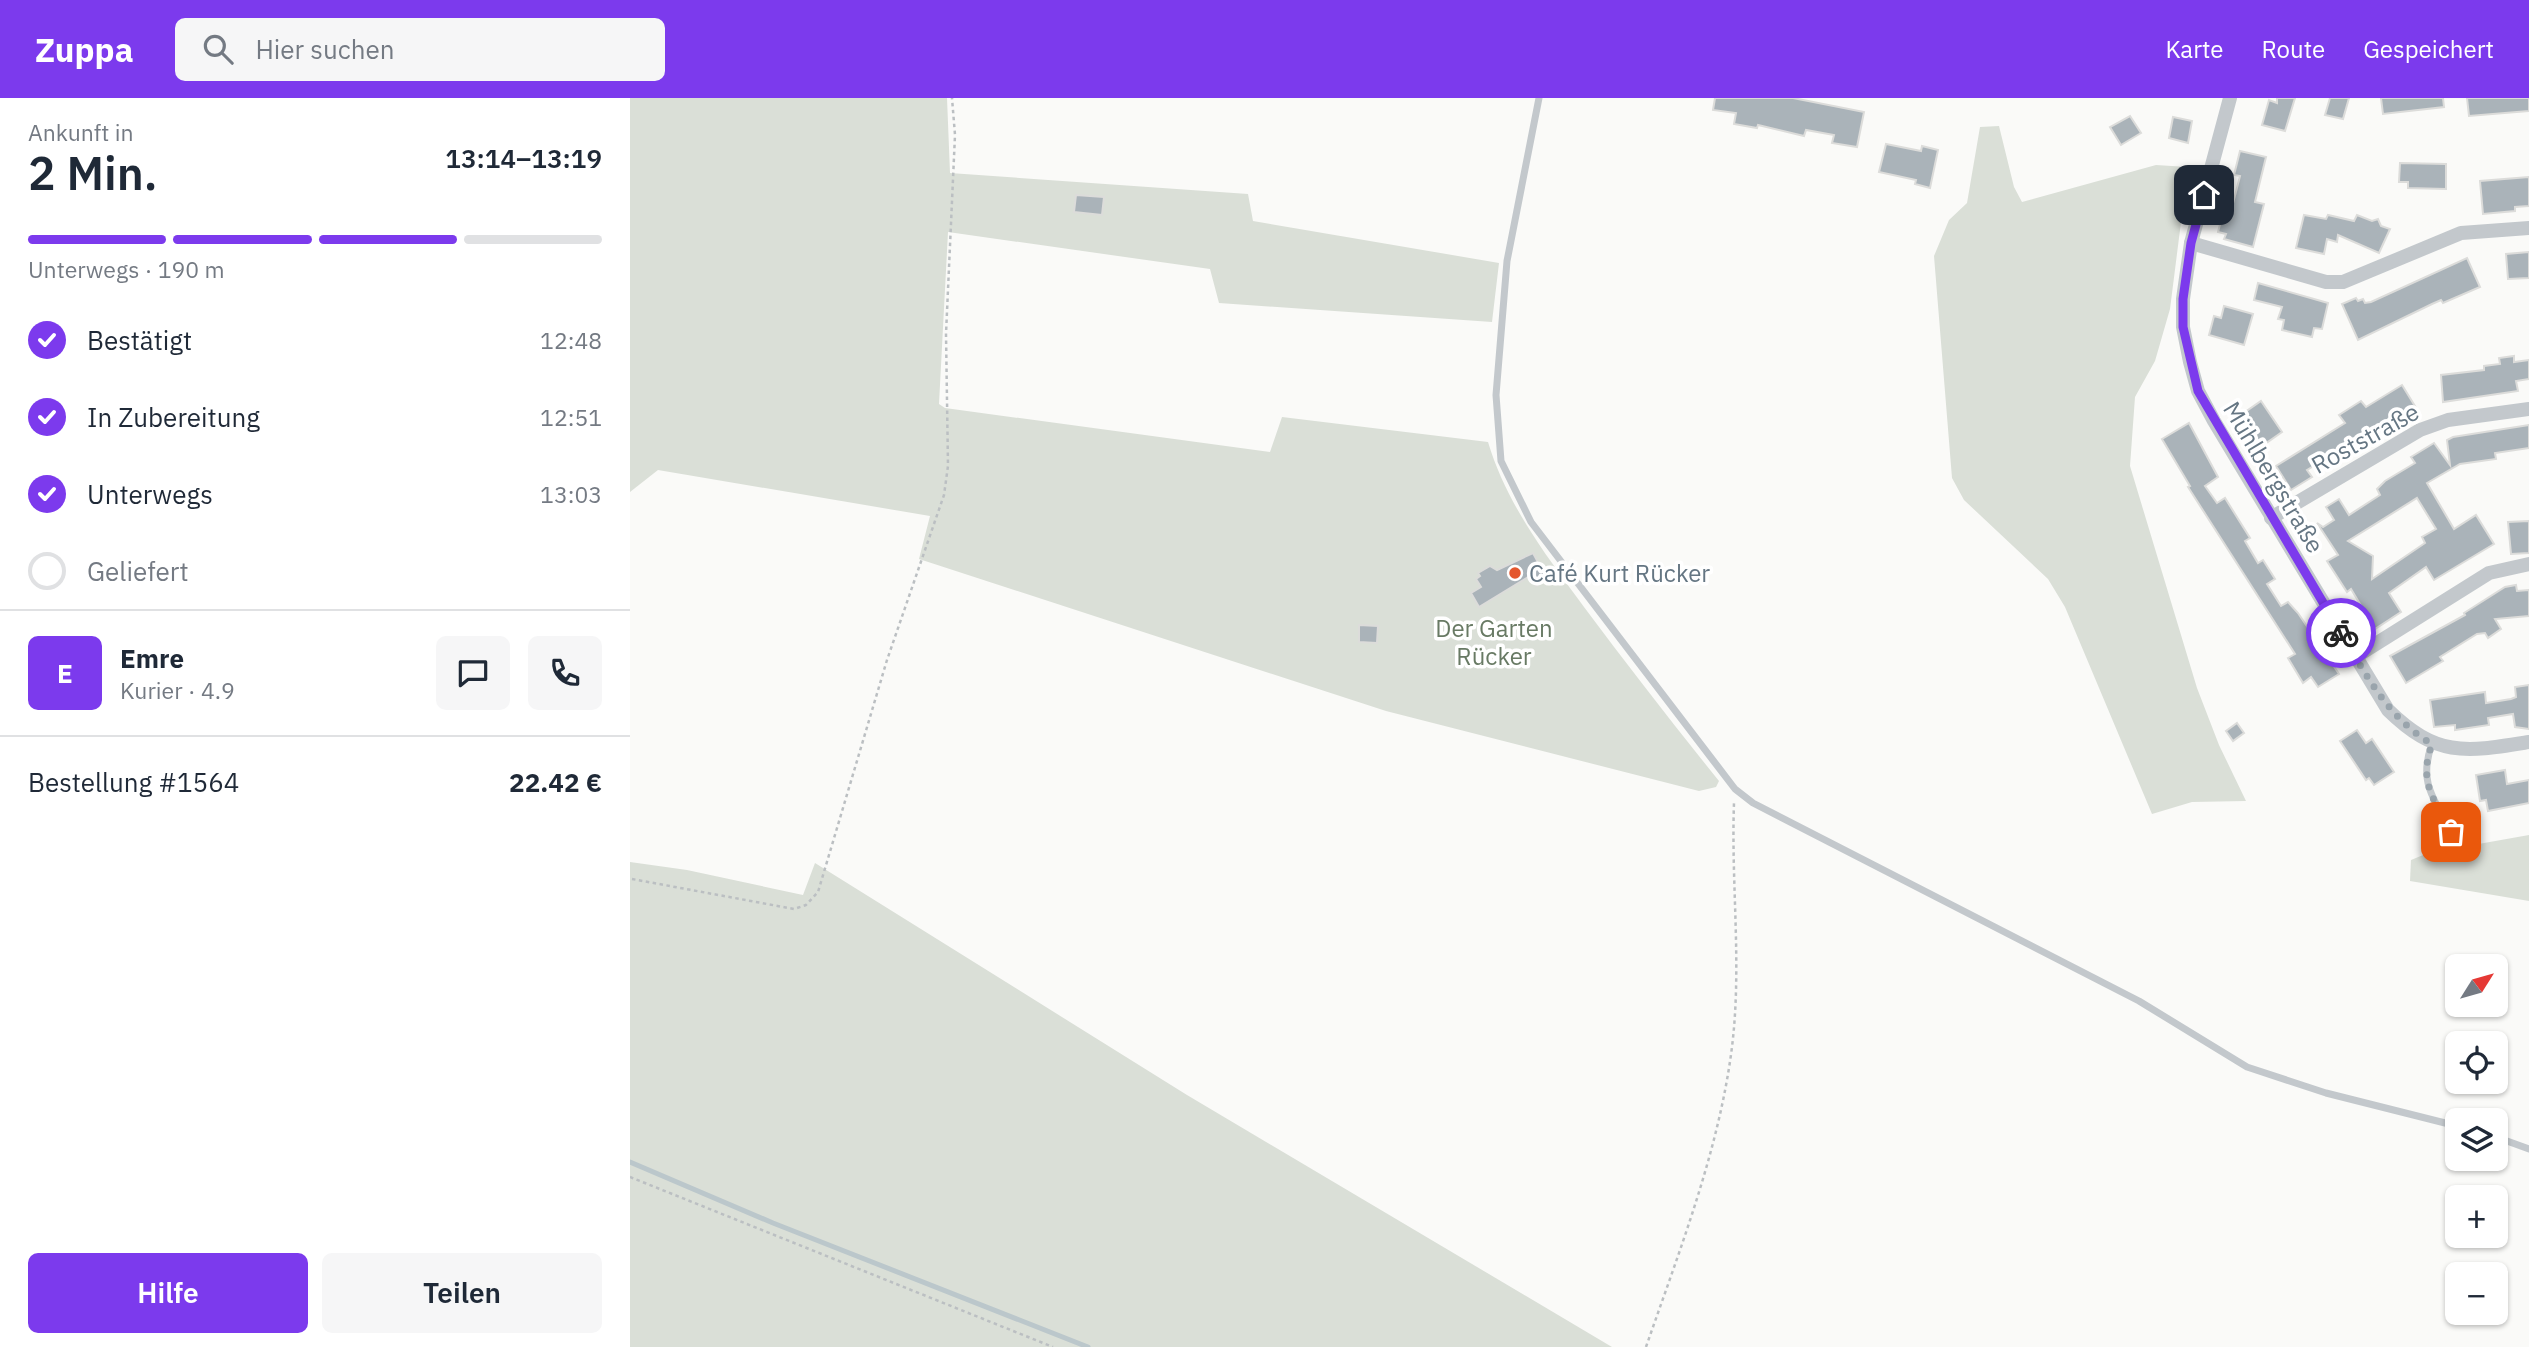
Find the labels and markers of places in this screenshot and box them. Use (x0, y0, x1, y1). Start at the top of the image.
pin (2174, 165, 2234, 225)
place label: Café Kurt Rücker (1529, 557, 1710, 589)
marker: Café Kurt Rücker (1507, 565, 1523, 581)
pin (2421, 802, 2481, 862)

